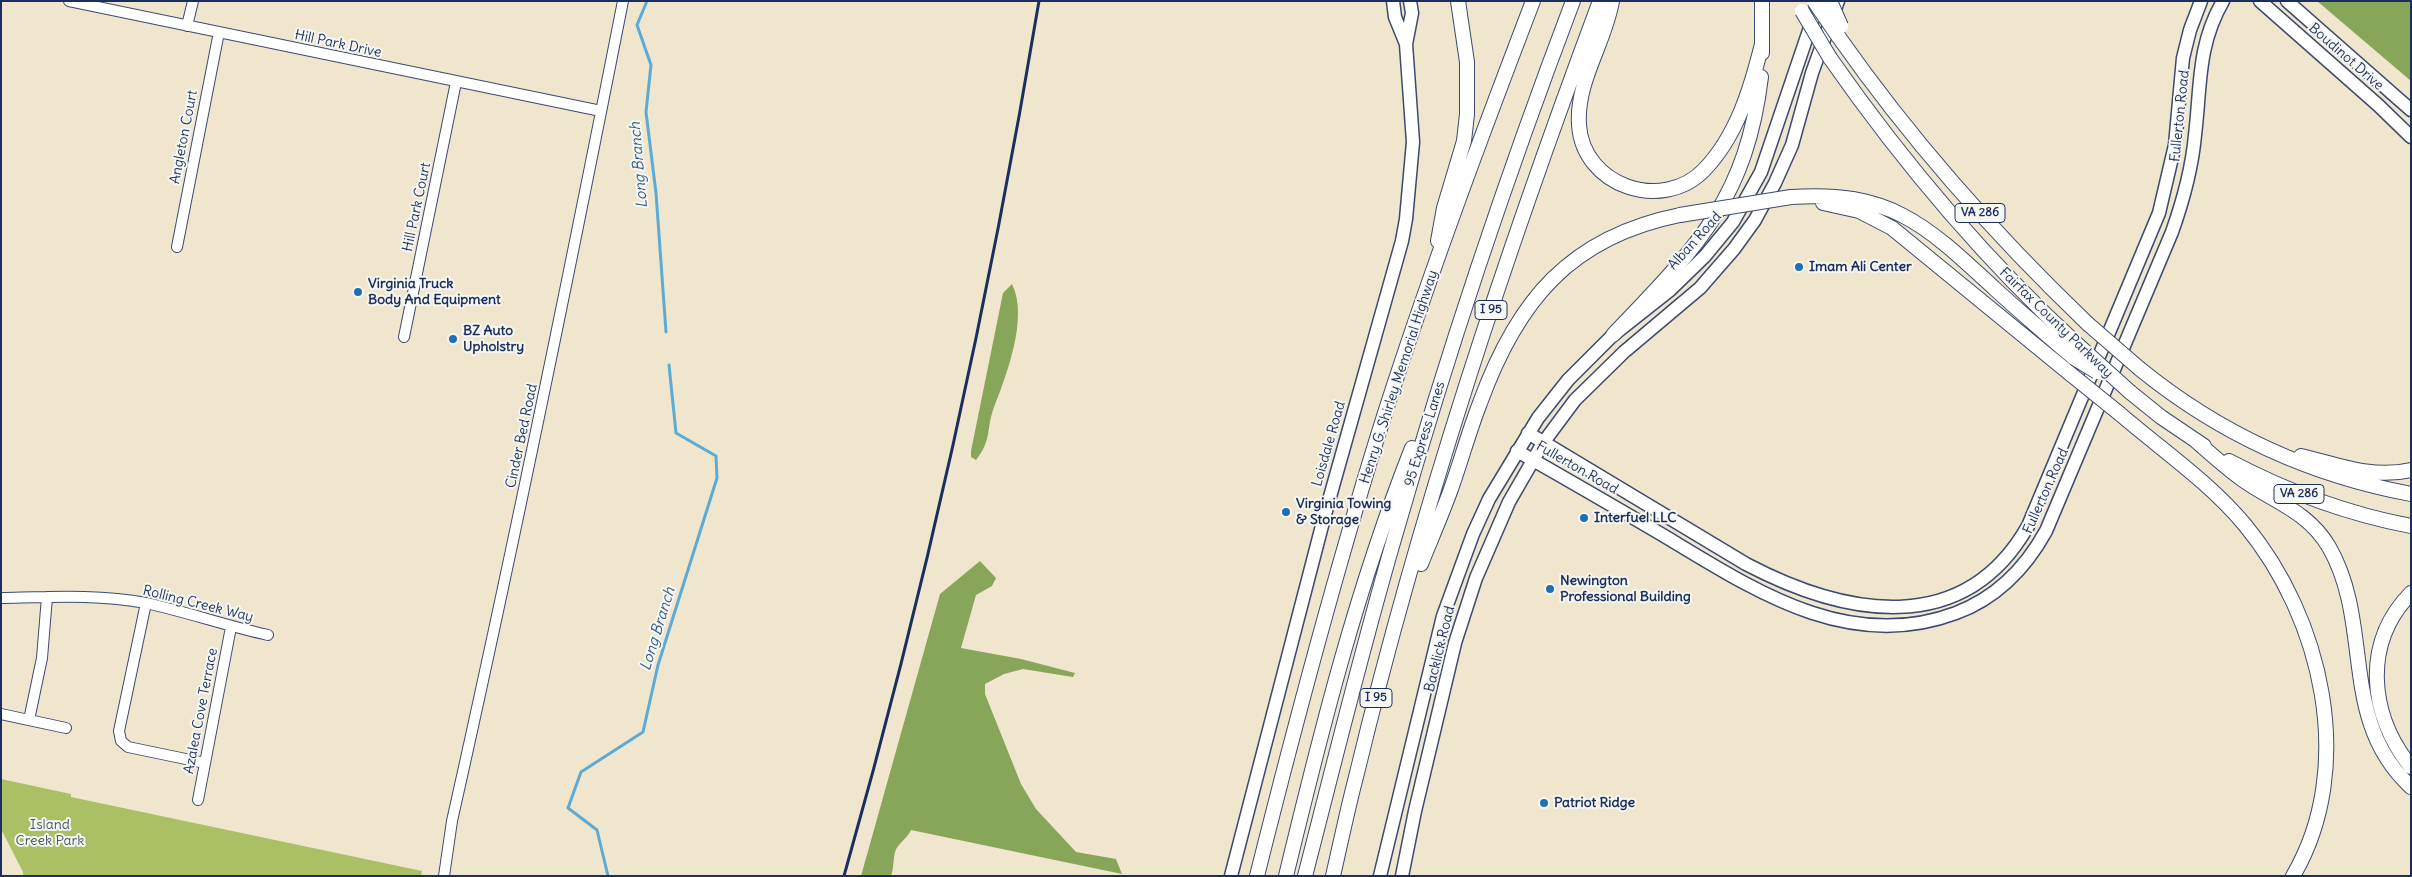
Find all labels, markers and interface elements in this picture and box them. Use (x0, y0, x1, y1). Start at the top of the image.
street label: Boudinot Drive (2305, 20, 2387, 94)
street label: Hill Park Drive (293, 27, 383, 61)
street label: Fullerton Road (2167, 69, 2193, 163)
street label: Angleton Court (167, 89, 201, 185)
water label: Long Branch (626, 121, 652, 209)
street label: Hill Park Court (399, 161, 435, 253)
road number: VA 286 (1955, 204, 2005, 222)
street label: Alban Road (1665, 209, 1725, 273)
place label: Imam Ali Center (1809, 259, 1912, 275)
marker: Imam Ali Center (1793, 261, 1805, 273)
street label: Fairfax County Parkway (1996, 264, 2116, 382)
street label: Henry G. Shirley Memorial Highway (1356, 268, 1442, 486)
place label: Virginia Truck Body And Equipment (368, 276, 501, 308)
marker: Virginia Truck Body And Equipment (352, 286, 364, 298)
road number: I 95 (1475, 300, 1507, 320)
place label: BZ Auto Upholstry (463, 323, 524, 356)
marker: BZ Auto Upholstry (447, 333, 459, 345)
street label: 95 Express Lanes (1401, 379, 1449, 489)
street label: Cinder Bed Road (503, 382, 541, 490)
street label: Loisdale Road (1309, 399, 1349, 489)
street label: Fullerton Road (1533, 438, 1621, 498)
street label: Fullerton Road (2020, 446, 2072, 536)
road number: VA 286 (2274, 484, 2324, 504)
place label: Virginia Towing & Storage (1296, 496, 1391, 528)
marker: Virginia Towing & Storage (1280, 506, 1292, 518)
place label: Interfuel LLC (1594, 510, 1676, 526)
marker: Interfuel LLC (1578, 512, 1590, 524)
place label: Newington Professional Building (1560, 573, 1691, 606)
street label: Rolling Creek Way (141, 582, 255, 626)
marker: Newington Professional Building (1544, 583, 1556, 595)
water label: Long Branch (637, 585, 679, 673)
street label: Backlick Road (1421, 604, 1459, 694)
street label: Azalea Cove Terrace (181, 647, 221, 775)
road number: I 95 (1360, 688, 1392, 708)
place label: Patriot Ridge (1554, 795, 1635, 811)
marker: Patriot Ridge (1538, 797, 1550, 809)
park label: Island Creek Park (16, 817, 84, 850)

